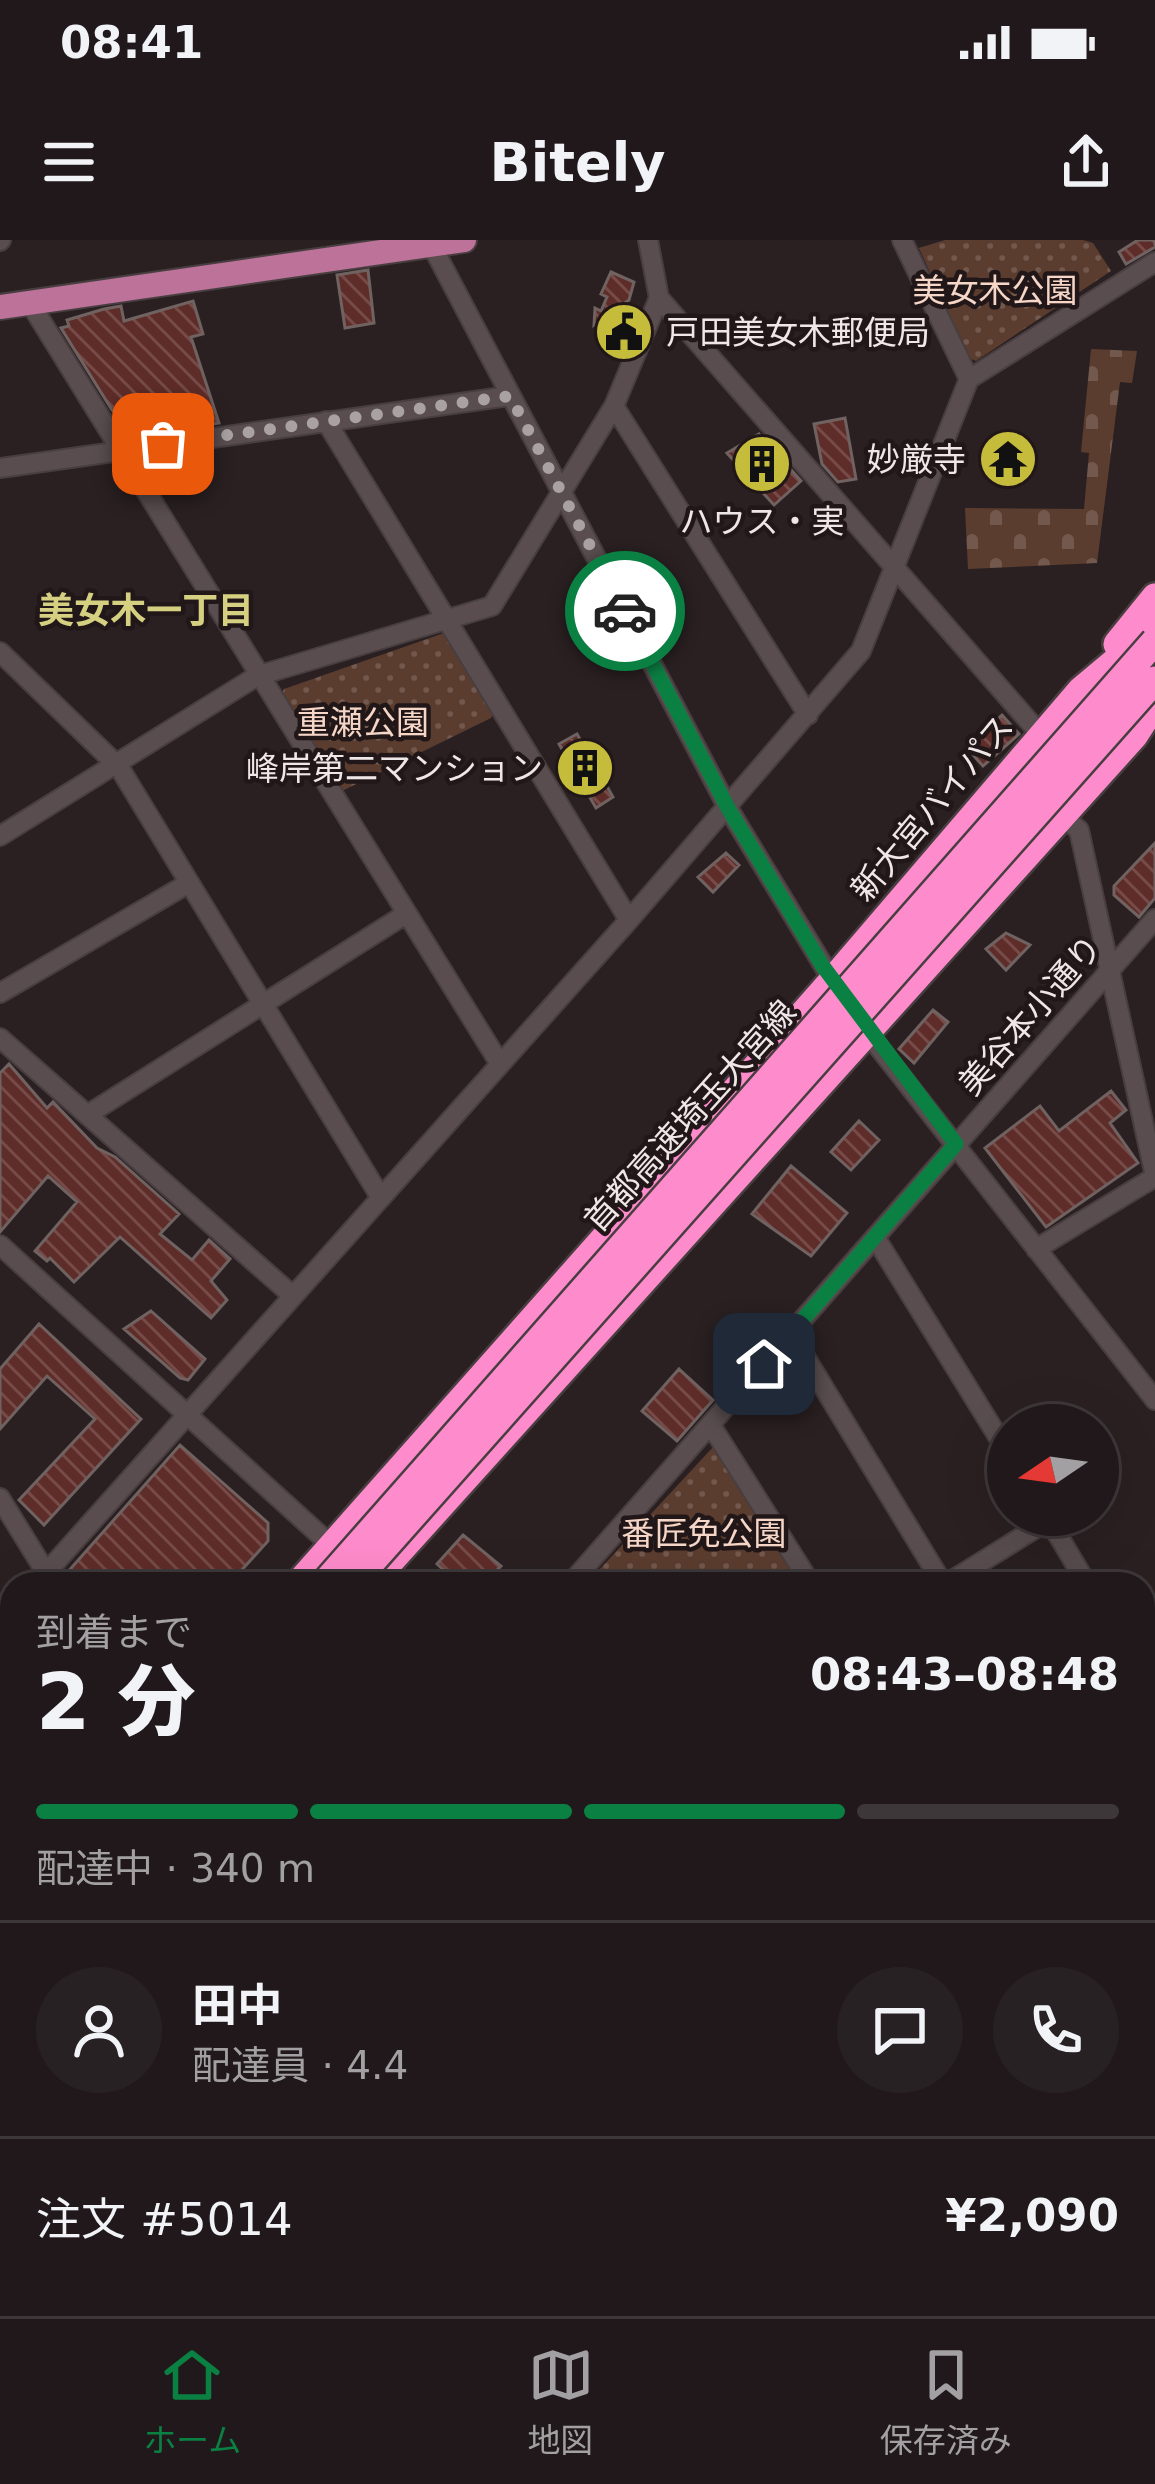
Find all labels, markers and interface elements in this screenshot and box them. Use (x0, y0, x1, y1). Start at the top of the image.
text: 08:41 (60, 16, 203, 69)
icon: menu (36, 129, 102, 195)
icon: share (1053, 129, 1119, 195)
text: Bitely (490, 131, 665, 194)
park label: 美女木公園 (913, 271, 1078, 310)
public building icon: 戸田美女木郵便局 (593, 301, 655, 363)
place label: 戸田美女木郵便局 (666, 313, 930, 352)
pin (112, 393, 214, 495)
icon: bag (130, 411, 196, 477)
temple icon: 妙厳寺 (977, 428, 1039, 490)
building icon: ハウス・実 (731, 433, 793, 495)
place label: 妙厳寺 (867, 440, 966, 479)
place label: ハウス・実 (680, 502, 845, 541)
courier (565, 551, 685, 671)
icon: car (592, 578, 658, 644)
district label: 美女木一丁目 (38, 590, 254, 631)
park label: 重瀬公園 (297, 703, 429, 742)
street label: 新大宮バイパス (843, 707, 1021, 909)
building icon: 峰岸第二マンション (554, 737, 616, 799)
place label: 峰岸第二マンション (246, 749, 543, 788)
street label: 美谷本小通り (950, 927, 1110, 1103)
street label: 首都高速埼玉大宮線 (576, 993, 804, 1239)
pin (713, 1313, 815, 1415)
icon: home (731, 1331, 797, 1397)
north arrow (987, 1404, 1119, 1536)
map controls (987, 1404, 1119, 1536)
park label: 番匠免公園 (622, 1514, 787, 1553)
text: 到着まで (36, 1610, 192, 1655)
text: 08:43–08:48 (810, 1648, 1119, 1701)
text: 2 分 (36, 1657, 195, 1747)
text: 配達中 · 340 m (36, 1846, 315, 1891)
button: person (36, 1967, 162, 2093)
button: chat (837, 1967, 963, 2093)
button: phone (993, 1967, 1119, 2093)
text: 田中 (192, 1979, 282, 2032)
text: 配達員 · 4.4 (192, 2043, 408, 2088)
text: ¥2,090 (945, 2189, 1119, 2242)
text: 注文 #5014 (36, 2193, 293, 2246)
tab: ホーム (143, 2342, 241, 2462)
tab: 地図 (528, 2342, 594, 2462)
tab: 保存済み (880, 2342, 1012, 2462)

